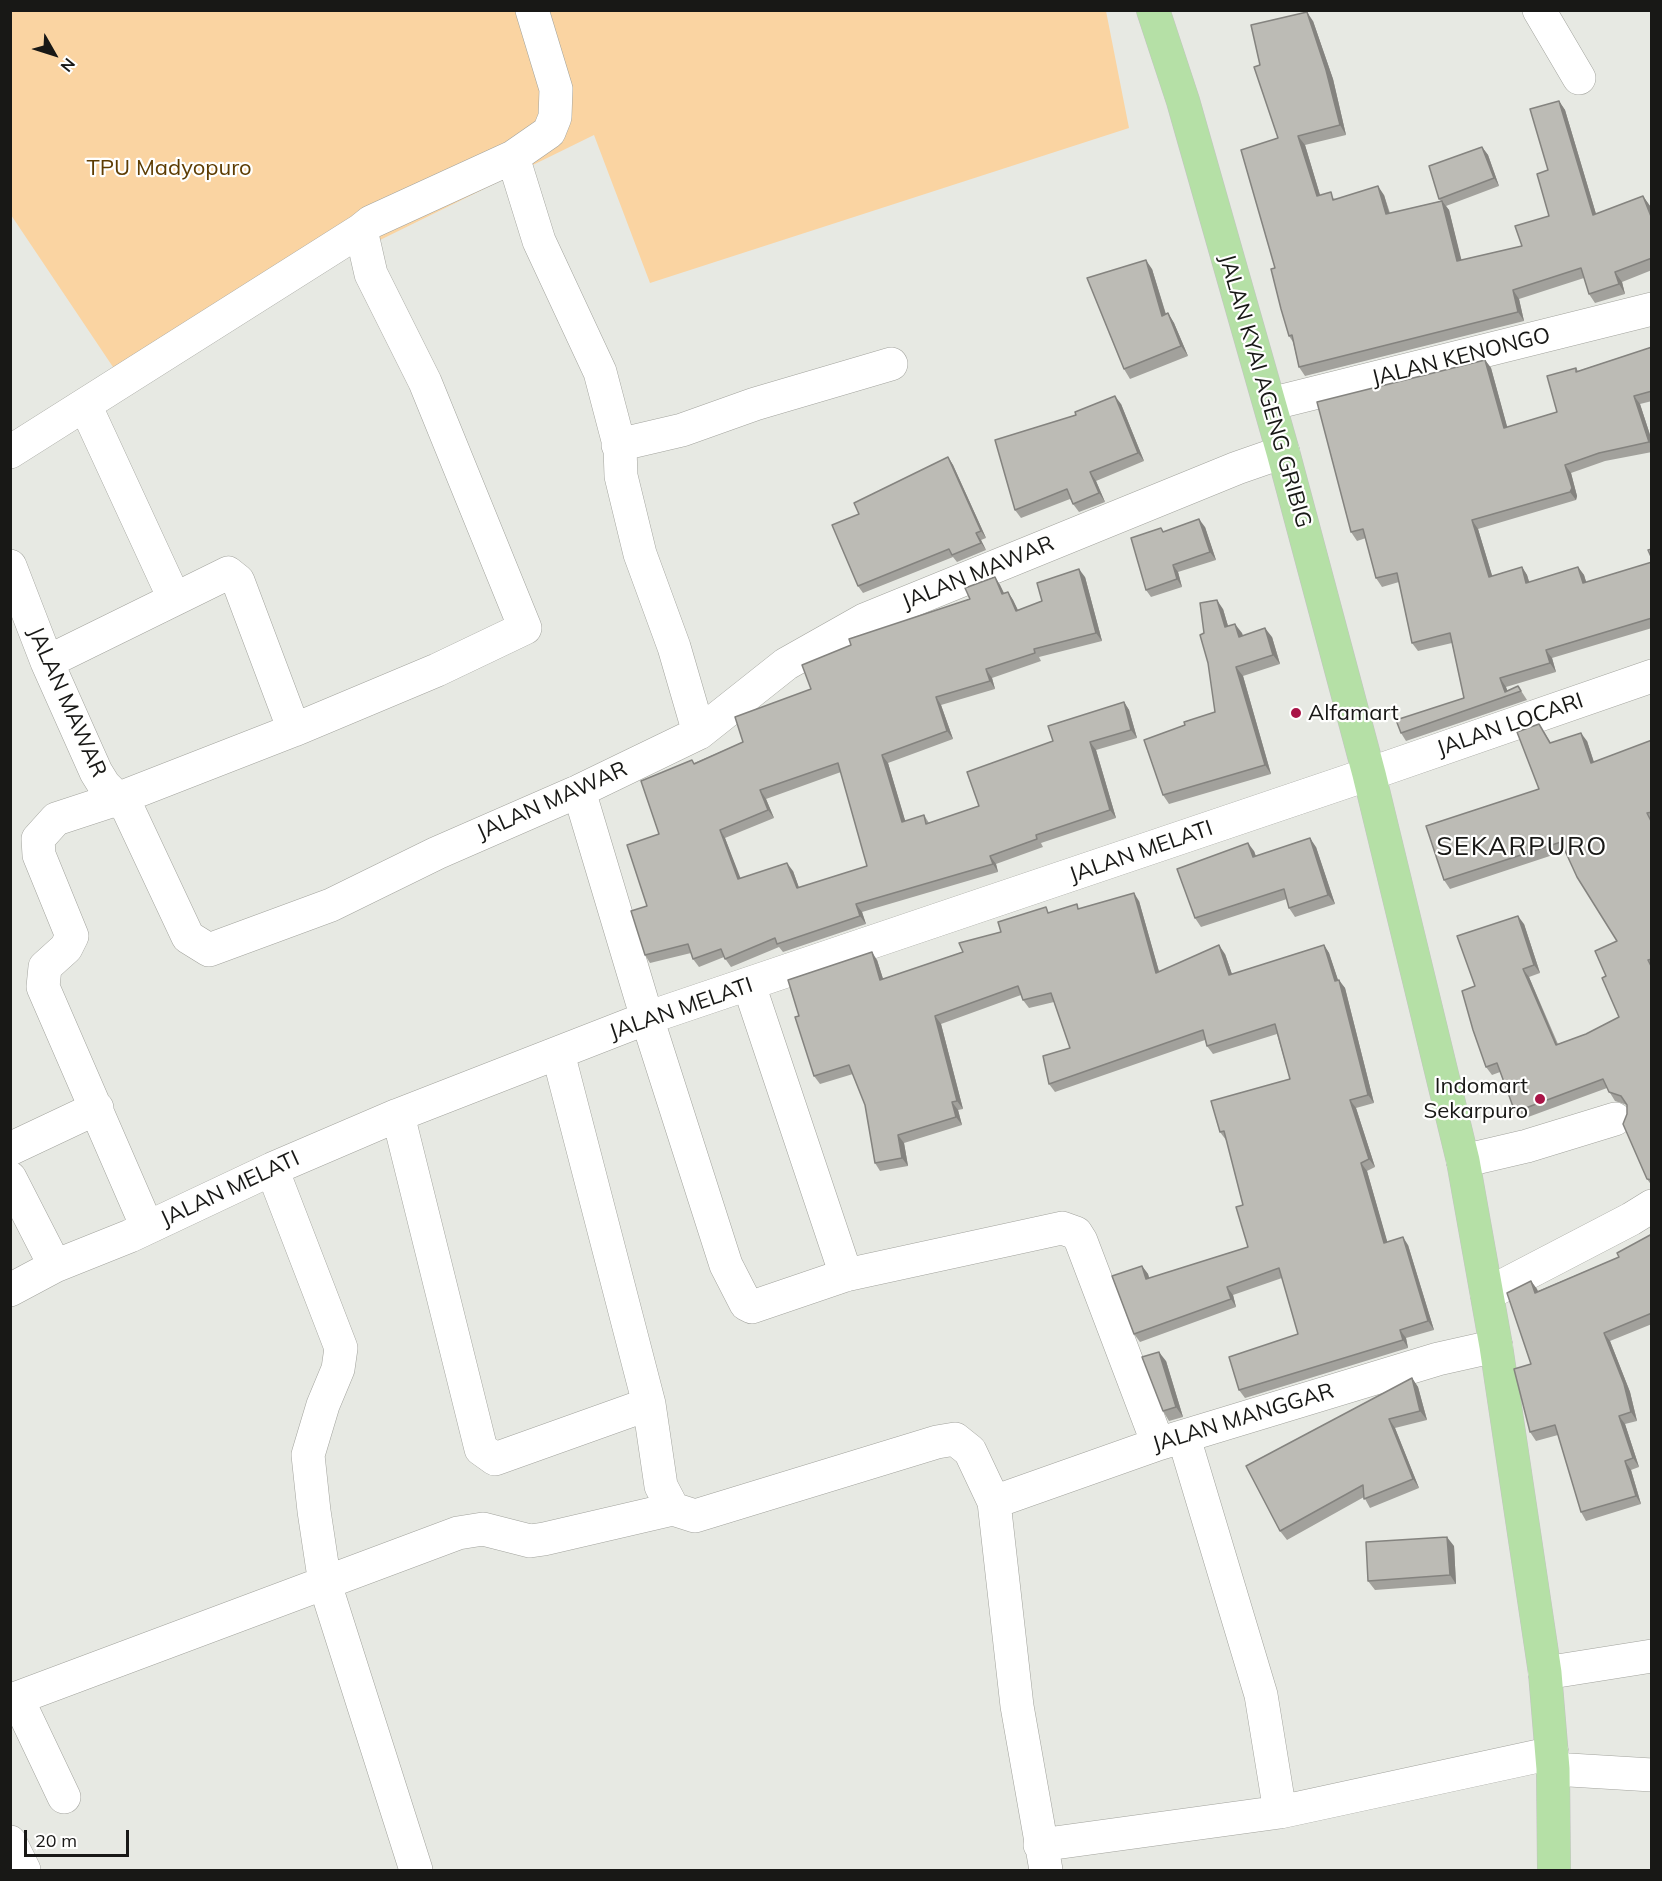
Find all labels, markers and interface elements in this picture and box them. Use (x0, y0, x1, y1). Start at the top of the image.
north arrow (24, 24, 84, 84)
text: N (56, 54, 80, 76)
park label: TPU Madyopuro (86, 155, 252, 181)
street label: JALAN KYAI AGENG GRIBIG (1213, 251, 1317, 531)
street label: JALAN KENONGO (1369, 322, 1553, 392)
street label: JALAN MAWAR (898, 530, 1058, 616)
street label: JALAN MAWAR (22, 623, 112, 781)
street label: JALAN LOCARI (1433, 688, 1587, 762)
place label: Alfamart (1308, 700, 1399, 726)
marker: Alfamart (1289, 706, 1303, 720)
street label: JALAN MAWAR (473, 756, 631, 846)
street label: JALAN MELATI (1066, 815, 1216, 889)
district label: SEKARPURO (1436, 831, 1608, 863)
street label: JALAN MELATI (606, 972, 756, 1046)
place label: Indomart Sekarpuro (1424, 1073, 1528, 1124)
marker: Indomart Sekarpuro (1533, 1092, 1547, 1106)
street label: JALAN MELATI (156, 1145, 304, 1233)
street label: JALAN MANGGAR (1149, 1378, 1337, 1458)
scale bar (27, 1818, 132, 1856)
text: 20 m (35, 1829, 77, 1852)

